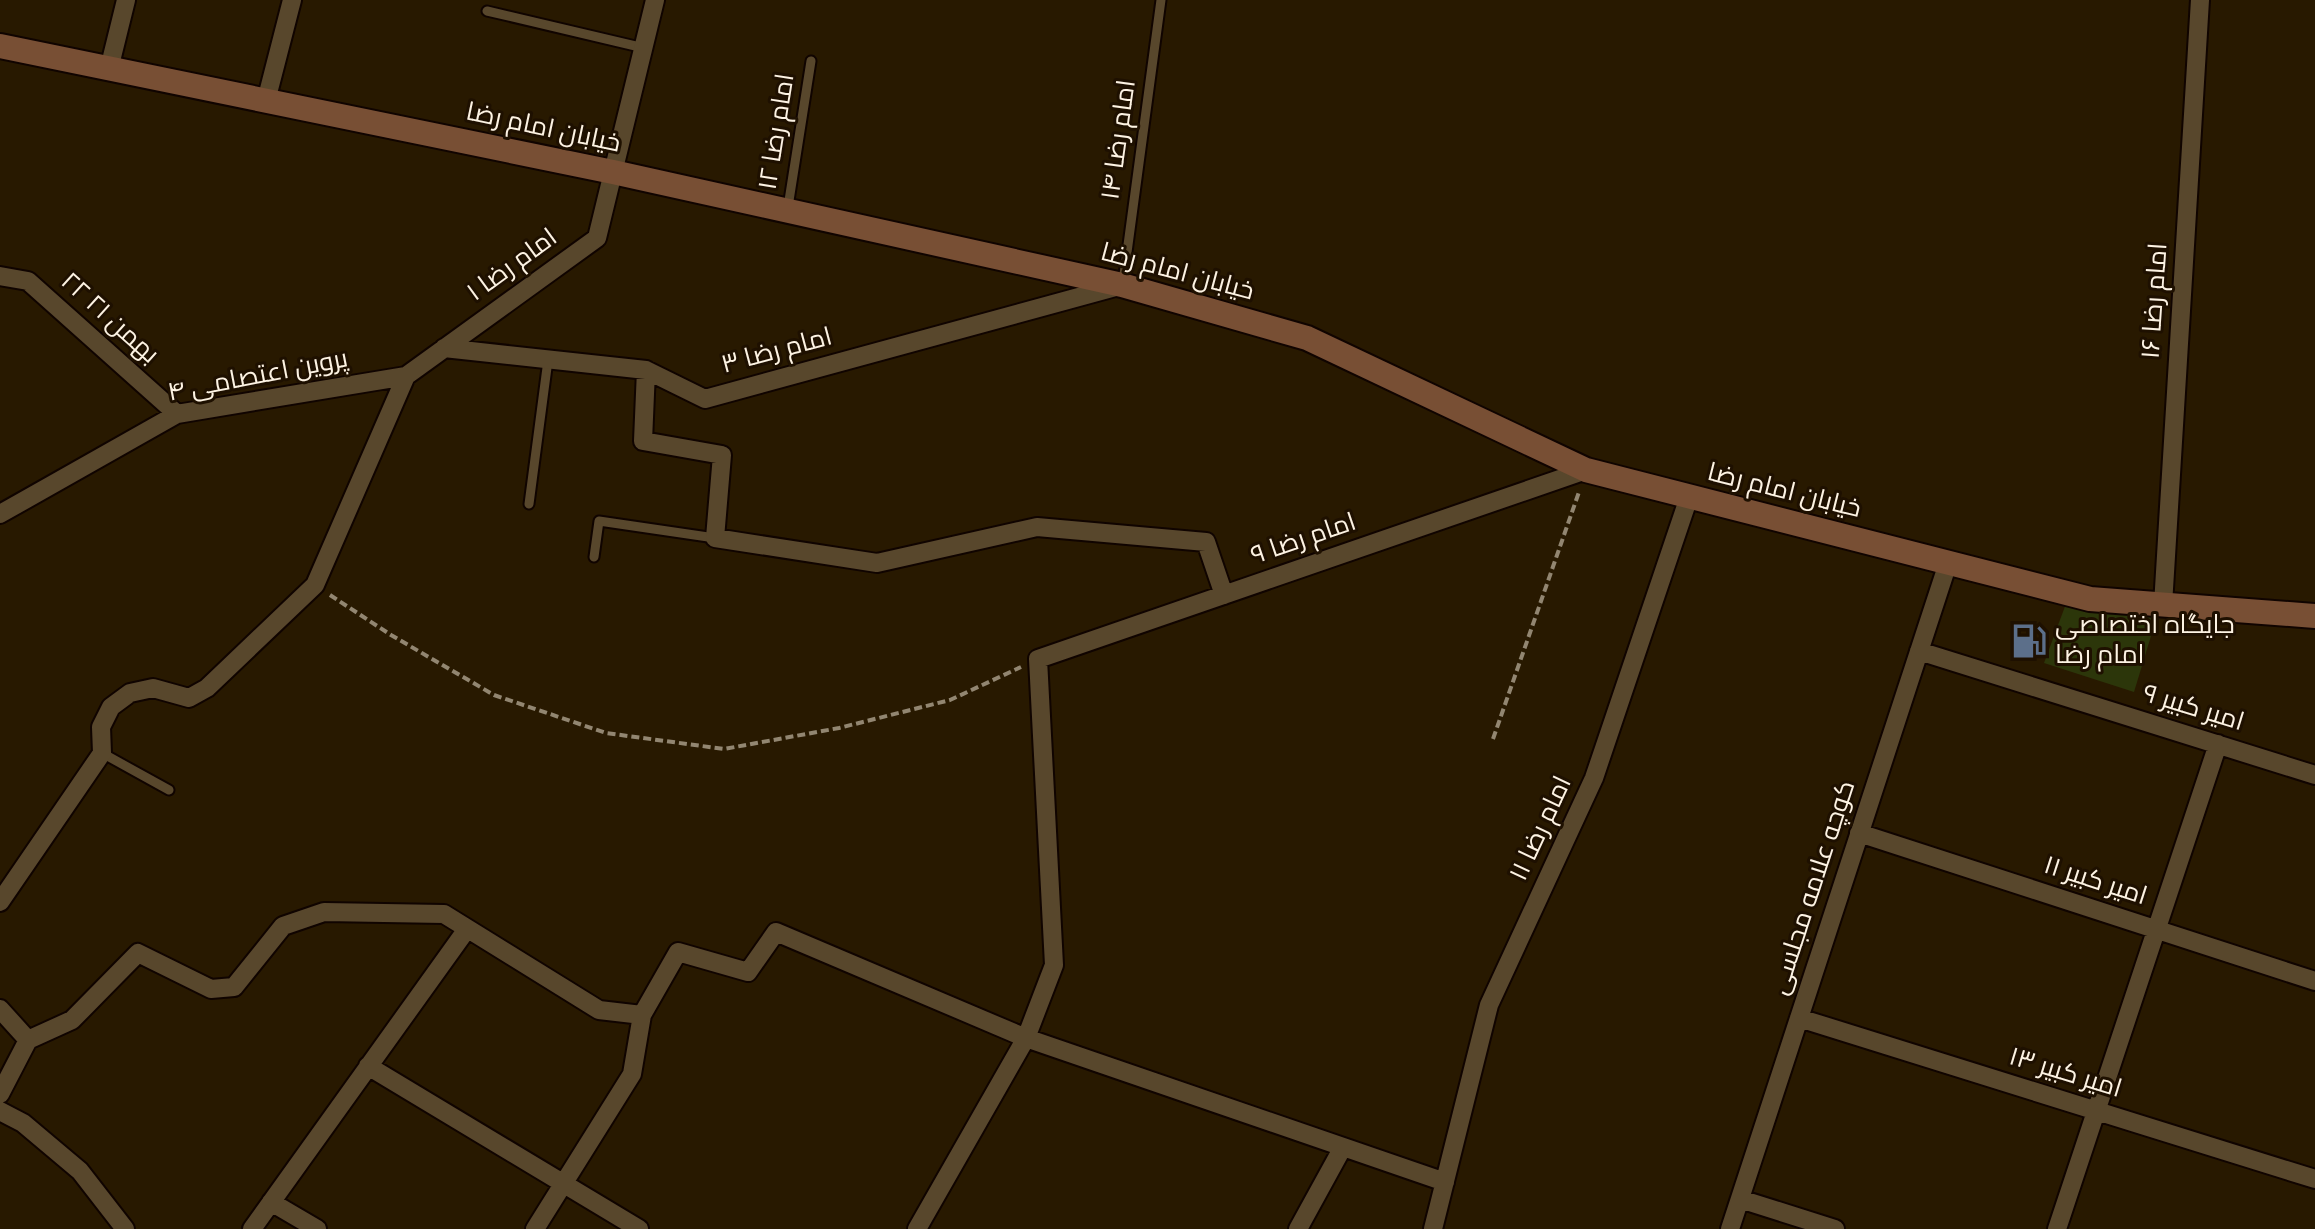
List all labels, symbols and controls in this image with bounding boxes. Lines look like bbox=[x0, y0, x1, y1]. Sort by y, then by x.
street label: امام رضا ۱۲ bbox=[753, 71, 803, 193]
street label: امام رضا ۱۴ bbox=[1095, 78, 1145, 202]
street label: خیابان امام رضا bbox=[463, 97, 623, 161]
street label: امام رضا ۱ bbox=[461, 222, 565, 310]
street label: خیابان امام رضا bbox=[1097, 237, 1257, 309]
street label: امام رضا ۱۶ bbox=[2135, 242, 2177, 360]
street label: ۲۲ بهمن ۲۱ bbox=[53, 266, 165, 372]
street label: امام رضا ۳ bbox=[718, 321, 836, 383]
street label: پروین اعتصامی ۴ bbox=[165, 343, 351, 411]
street label: خیابان امام رضا bbox=[1704, 457, 1864, 527]
street label: امام رضا ۹ bbox=[1247, 507, 1361, 573]
place label: جایگاه اختصاصی امام رضا bbox=[2055, 610, 2235, 673]
fuel station icon: جایگاه اختصاصی امام رضا bbox=[2010, 622, 2048, 660]
street label: امیر کبیر ۹ bbox=[2138, 678, 2248, 740]
street label: امام رضا ۱۱ bbox=[1503, 771, 1581, 887]
street label: کوچه علامه مجلسی bbox=[1764, 777, 1864, 999]
street label: امیر کبیر ۱۱ bbox=[2039, 850, 2151, 914]
street label: امیر کبیر ۱۳ bbox=[2005, 1041, 2125, 1107]

